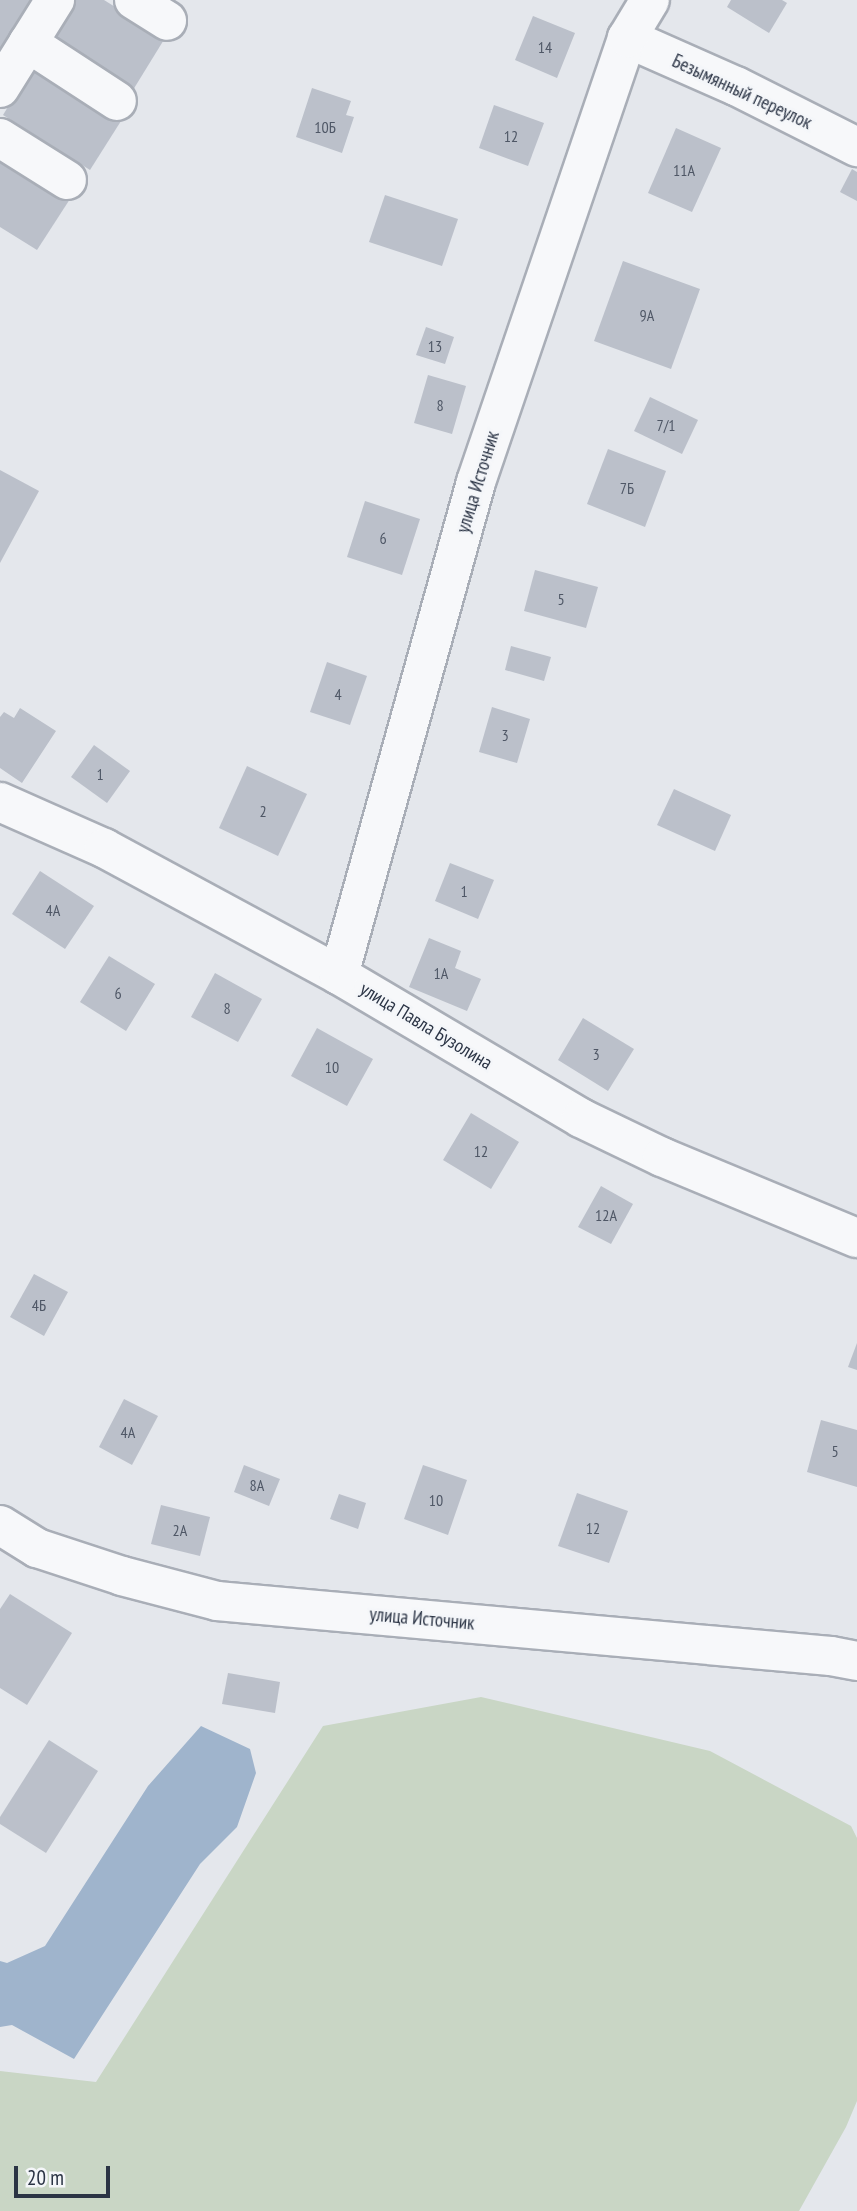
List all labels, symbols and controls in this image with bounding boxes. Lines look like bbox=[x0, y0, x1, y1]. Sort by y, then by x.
house number: 14 bbox=[538, 37, 552, 57]
street label: Безымянный переулок bbox=[668, 50, 816, 134]
house number: 10Б bbox=[314, 117, 336, 137]
house number: 12 bbox=[504, 126, 518, 146]
house number: 11А bbox=[673, 160, 695, 180]
house number: 9А bbox=[640, 305, 654, 325]
house number: 13 bbox=[428, 336, 442, 356]
house number: 8 bbox=[436, 395, 444, 415]
house number: 7/1 bbox=[656, 415, 676, 435]
street label: улица Источник bbox=[452, 428, 504, 536]
house number: 7Б bbox=[620, 478, 634, 498]
house number: 6 bbox=[379, 528, 387, 548]
house number: 5 bbox=[557, 589, 565, 609]
house number: 4 bbox=[334, 684, 342, 704]
house number: 3 bbox=[501, 725, 509, 745]
house number: 1 bbox=[96, 764, 104, 784]
house number: 2 bbox=[259, 801, 267, 821]
house number: 1 bbox=[460, 881, 468, 901]
house number: 4А bbox=[46, 900, 60, 920]
house number: 1А bbox=[434, 963, 448, 983]
street label: улица Павла Бузолина bbox=[356, 978, 496, 1074]
house number: 6 bbox=[114, 983, 122, 1003]
house number: 8 bbox=[223, 998, 231, 1018]
house number: 3 bbox=[592, 1044, 600, 1064]
house number: 10 bbox=[325, 1057, 339, 1077]
house number: 12 bbox=[474, 1141, 488, 1161]
house number: 12А bbox=[595, 1205, 617, 1225]
house number: 4Б bbox=[32, 1295, 46, 1315]
house number: 4А bbox=[121, 1422, 135, 1442]
house number: 5 bbox=[831, 1441, 839, 1461]
house number: 8А bbox=[250, 1475, 264, 1495]
house number: 10 bbox=[429, 1490, 443, 1510]
house number: 12 bbox=[586, 1518, 600, 1538]
house number: 2А bbox=[173, 1520, 187, 1540]
street label: улица Источник bbox=[368, 1603, 476, 1635]
scale bar bbox=[18, 2152, 114, 2196]
text: 20 m bbox=[27, 2164, 64, 2191]

